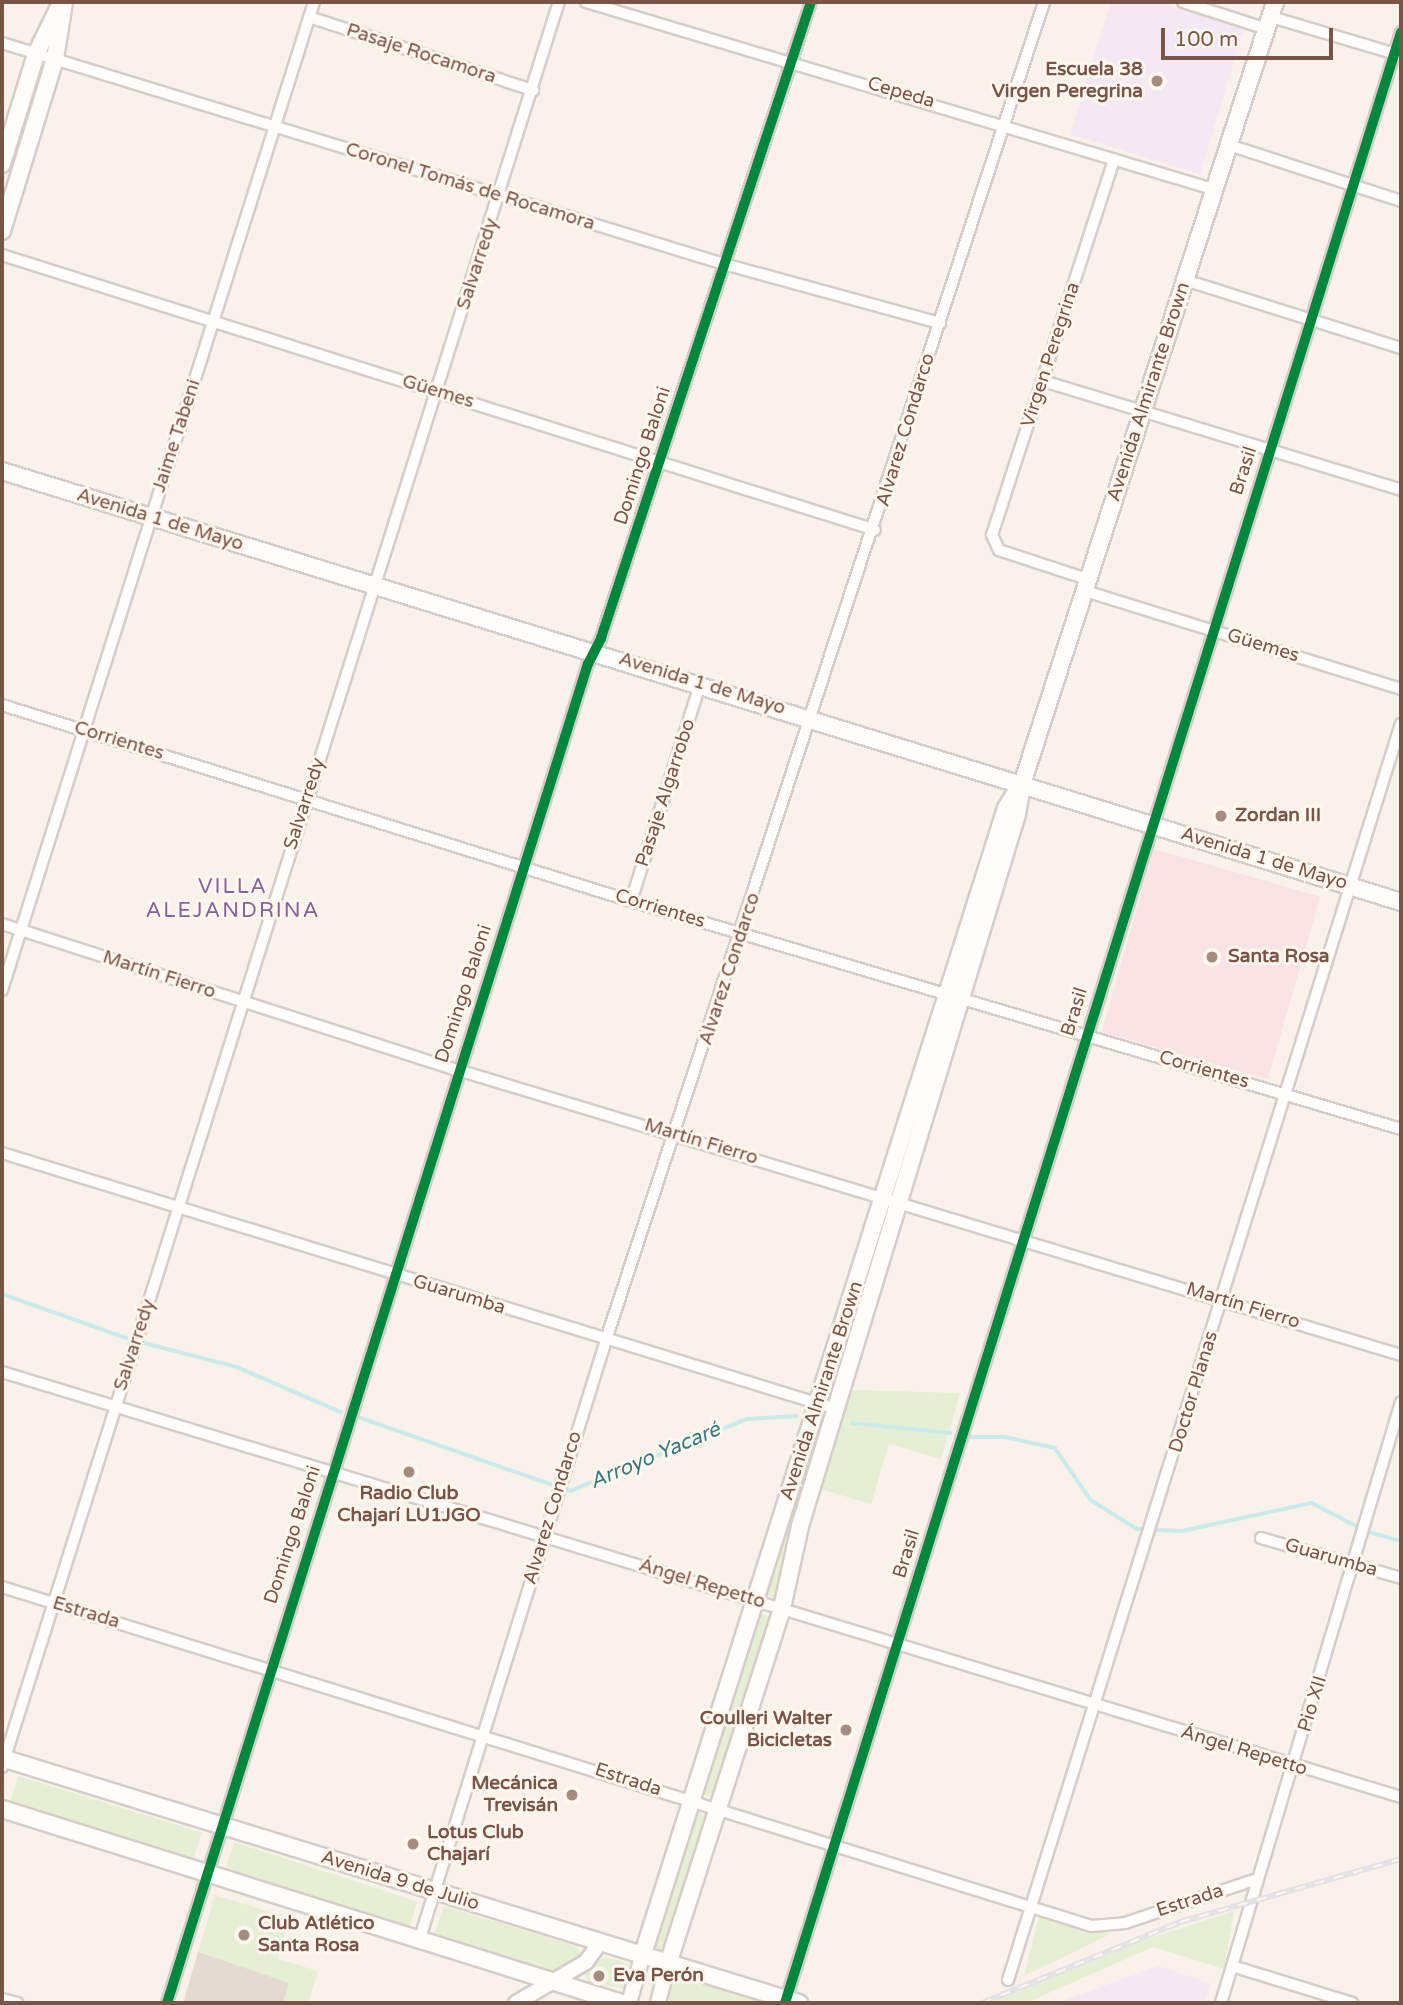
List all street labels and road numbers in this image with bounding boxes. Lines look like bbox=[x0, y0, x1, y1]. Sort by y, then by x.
street label: Pasaje Rocamora bbox=[343, 19, 499, 89]
street label: Cepeda bbox=[865, 73, 937, 113]
street label: Coronel Tomás de Rocamora bbox=[343, 138, 597, 236]
street label: Salvarredy bbox=[452, 215, 504, 313]
street label: Avenida Almirante Brown bbox=[1103, 279, 1195, 505]
street label: Virgen Peregrina bbox=[1017, 280, 1085, 430]
street label: Alvarez Condarco bbox=[872, 351, 940, 509]
street label: Güemes bbox=[399, 370, 477, 414]
street label: Jaime Tabeni bbox=[148, 377, 206, 495]
street label: Domingo Baloni bbox=[610, 384, 676, 528]
street label: Brasil bbox=[1225, 444, 1263, 498]
street label: Avenida 1 de Mayo bbox=[74, 484, 246, 556]
street label: Güemes bbox=[1224, 624, 1302, 668]
street label: Avenida 1 de Mayo bbox=[616, 648, 788, 720]
street label: Pasaje Algarrobo bbox=[631, 716, 701, 870]
street label: Corrientes bbox=[71, 717, 167, 765]
street label: Salvarredy bbox=[279, 755, 331, 853]
street label: Avenida 1 de Mayo bbox=[1178, 823, 1350, 895]
street label: Corrientes bbox=[612, 885, 708, 933]
street label: Alvarez Condarco bbox=[695, 890, 765, 1048]
street label: Domingo Baloni bbox=[431, 922, 497, 1066]
street label: Martín Fierro bbox=[100, 946, 218, 1004]
street label: Brasil bbox=[1057, 985, 1093, 1039]
street label: Corrientes bbox=[1156, 1046, 1252, 1094]
street label: Martín Fierro bbox=[642, 1114, 760, 1170]
street label: Guarumba bbox=[410, 1270, 508, 1320]
street label: Avenida Almirante Brown bbox=[776, 1278, 868, 1504]
street label: Martín Fierro bbox=[1184, 1278, 1302, 1334]
street label: Salvarredy bbox=[109, 1296, 161, 1394]
street label: Doctor Planas bbox=[1165, 1328, 1223, 1456]
street label: Alvarez Condarco bbox=[519, 1429, 587, 1587]
street label: Domingo Baloni bbox=[260, 1463, 326, 1607]
street label: Brasil bbox=[889, 1527, 925, 1581]
street label: Guarumba bbox=[1282, 1534, 1380, 1582]
street label: Ángel Repetto bbox=[636, 1554, 768, 1614]
street label: Estrada bbox=[50, 1592, 122, 1634]
street label: Pio XII bbox=[1294, 1673, 1332, 1735]
street label: Ángel Repetto bbox=[1178, 1721, 1310, 1781]
street label: Estrada bbox=[592, 1759, 664, 1801]
street label: Avenida 9 de Julio bbox=[318, 1846, 482, 1916]
street label: Estrada bbox=[1154, 1880, 1226, 1922]

